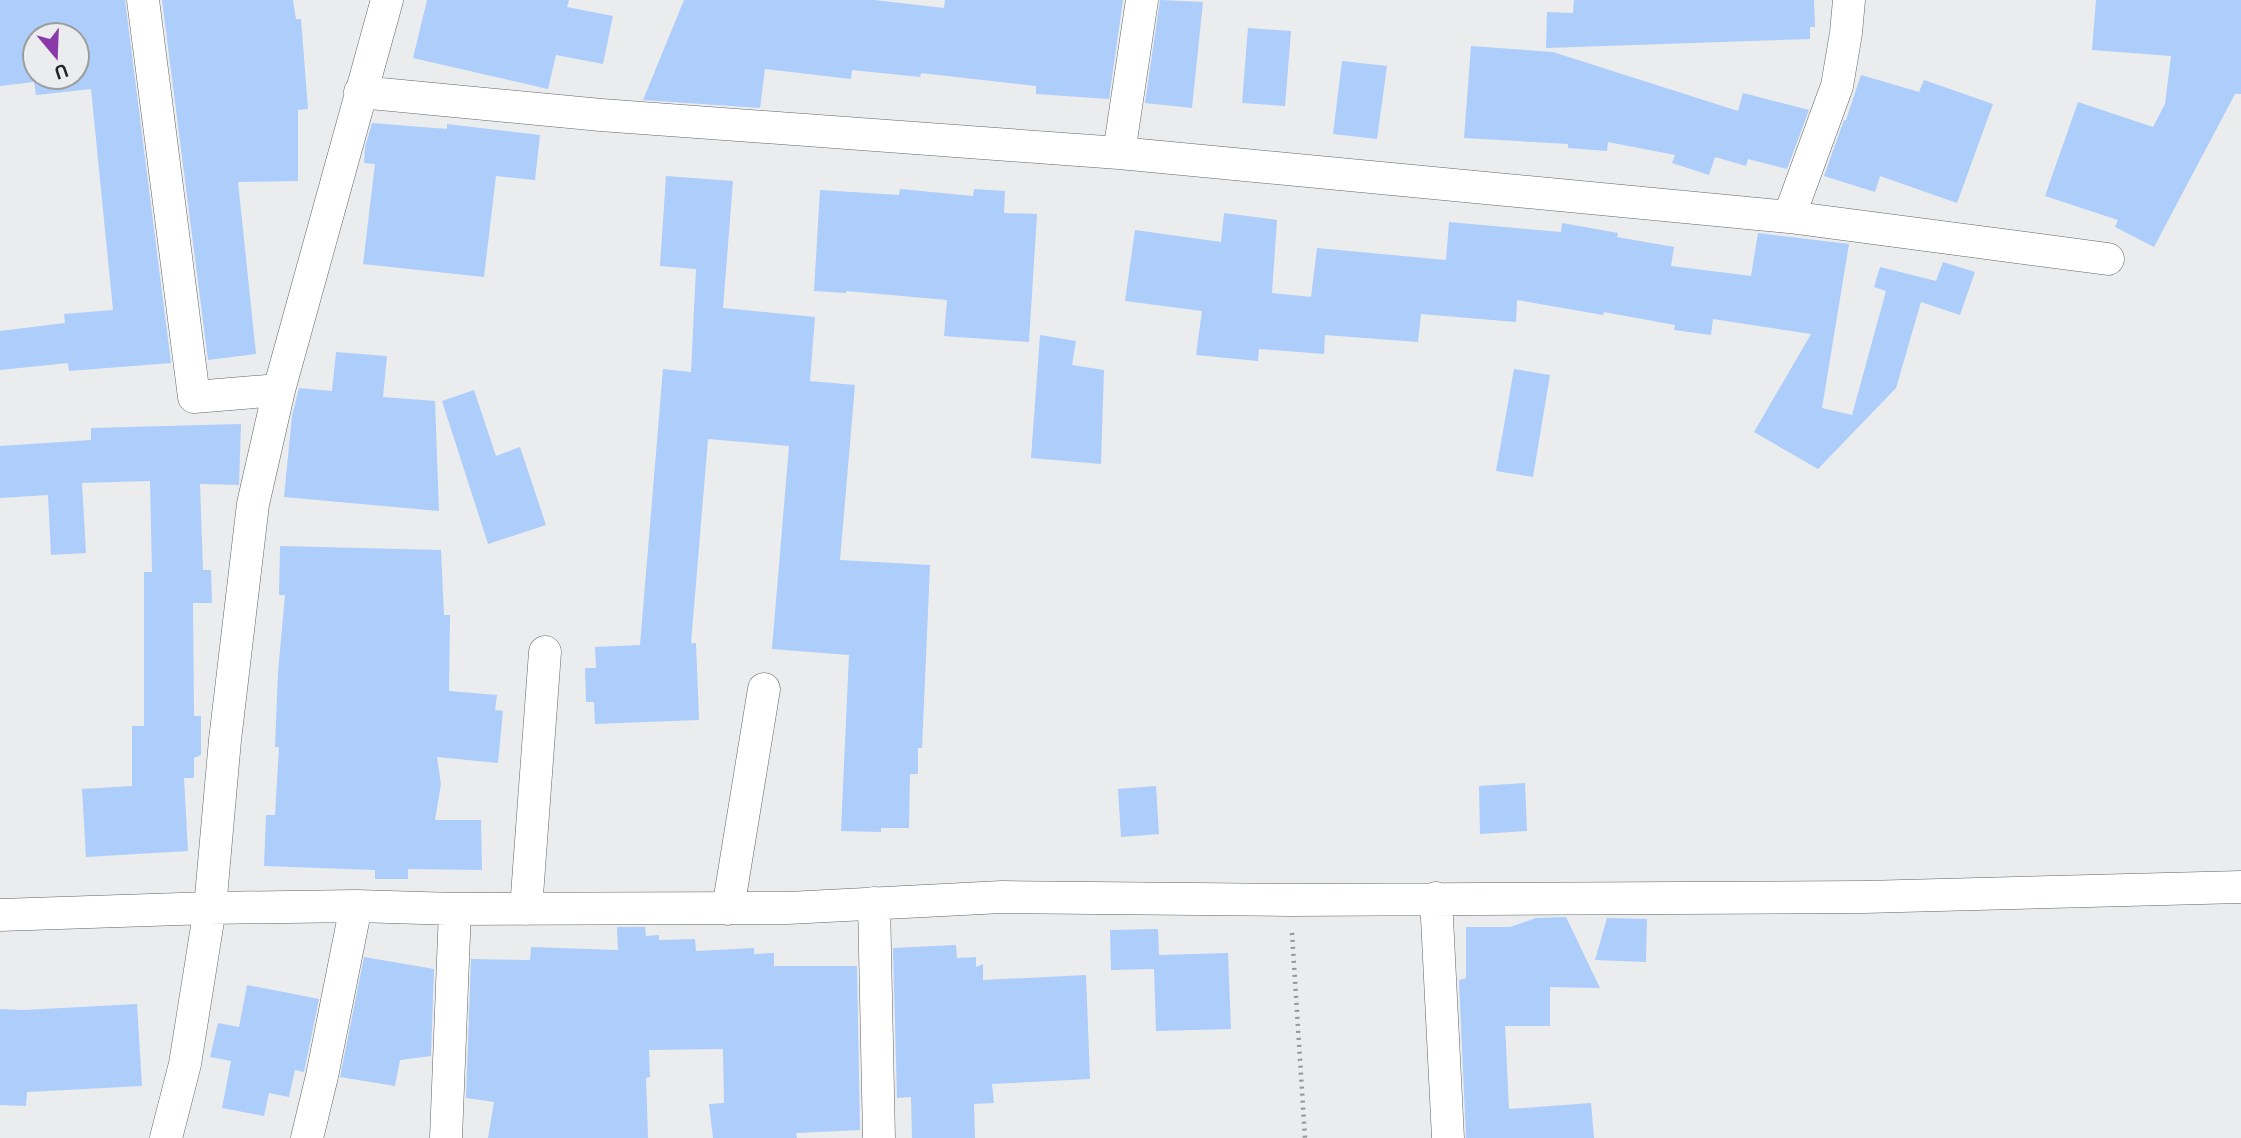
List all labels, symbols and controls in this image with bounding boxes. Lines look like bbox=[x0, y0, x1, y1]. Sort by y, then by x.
north arrow bbox=[21, 21, 91, 91]
text: U bbox=[52, 60, 71, 85]

